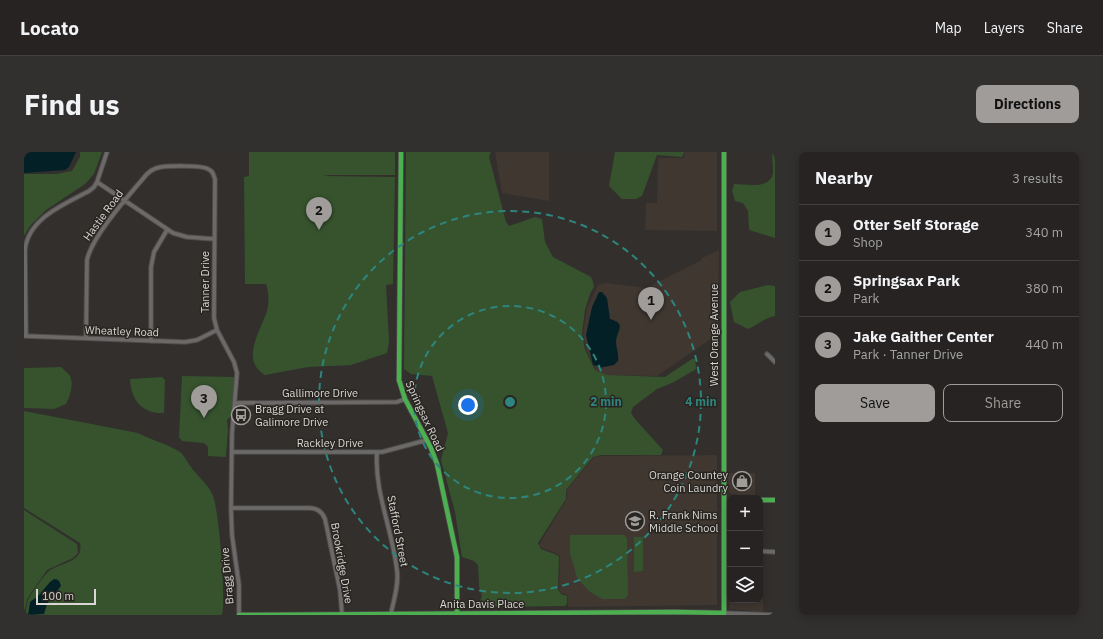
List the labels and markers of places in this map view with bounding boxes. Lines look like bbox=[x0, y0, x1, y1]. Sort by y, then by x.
pin: 2 bbox=[306, 197, 332, 230]
pin: 1 bbox=[638, 287, 664, 320]
pin: 3 bbox=[191, 385, 217, 418]
centre of rings bbox=[503, 395, 517, 409]
place label: Bragg Drive at Galimore Drive bbox=[255, 402, 328, 429]
bus stop icon: Bragg Drive at Galimore Drive bbox=[230, 404, 252, 426]
place label: Orange Countey Coin Laundry bbox=[649, 468, 729, 495]
shop icon: Orange Countey Coin Laundry bbox=[731, 470, 753, 492]
place label: R. Frank Nims Middle School bbox=[649, 508, 719, 535]
school or university icon: R. Frank Nims Middle School bbox=[624, 510, 646, 532]

